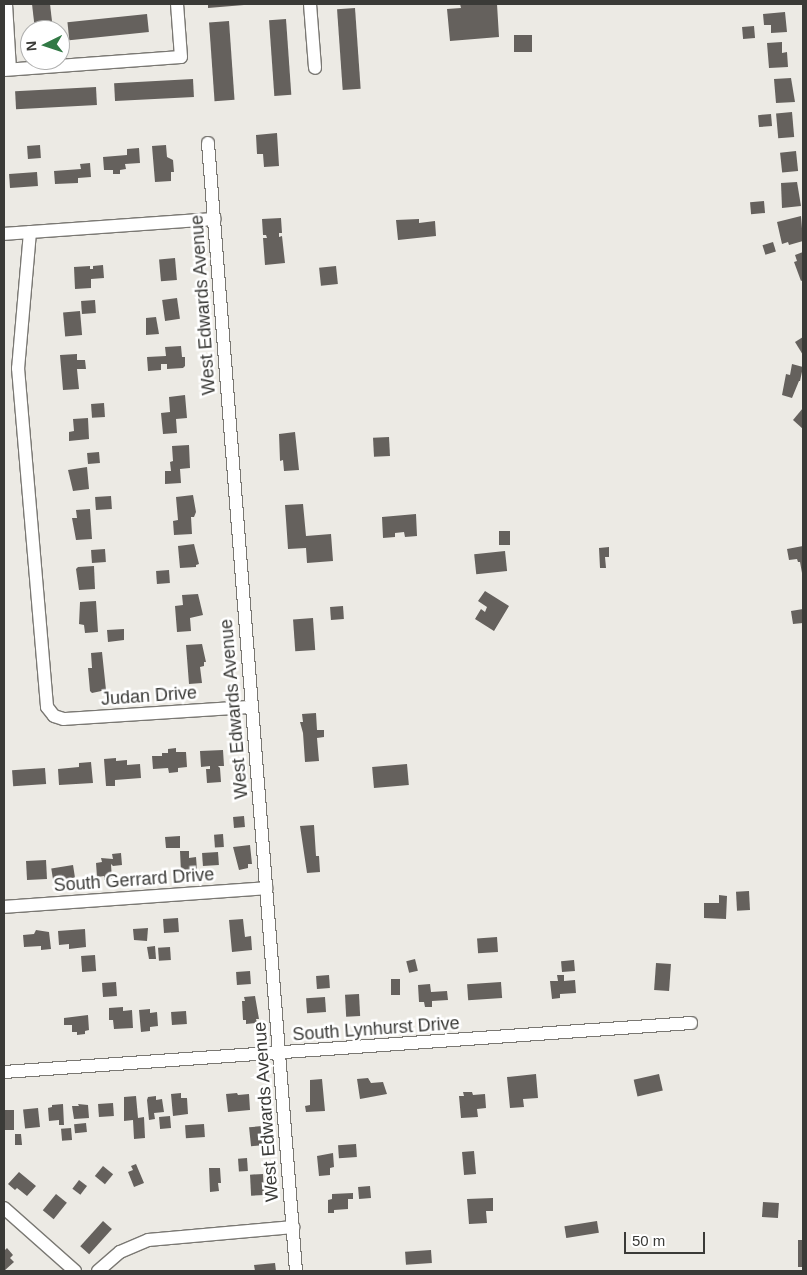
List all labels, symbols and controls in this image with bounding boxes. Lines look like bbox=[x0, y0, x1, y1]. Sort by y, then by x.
north arrow bbox=[20, 20, 70, 70]
text: N bbox=[23, 40, 39, 52]
street label: West Edwards Avenue bbox=[186, 214, 220, 396]
street label: West Edwards Avenue bbox=[215, 618, 253, 800]
street label: Judan Drive bbox=[100, 682, 198, 710]
street label: South Gerrard Drive bbox=[53, 864, 215, 896]
street label: South Lynhurst Drive bbox=[292, 1012, 460, 1046]
street label: West Edwards Avenue bbox=[249, 1021, 283, 1203]
scale bar bbox=[627, 1222, 708, 1254]
text: 50 m bbox=[632, 1232, 665, 1249]

